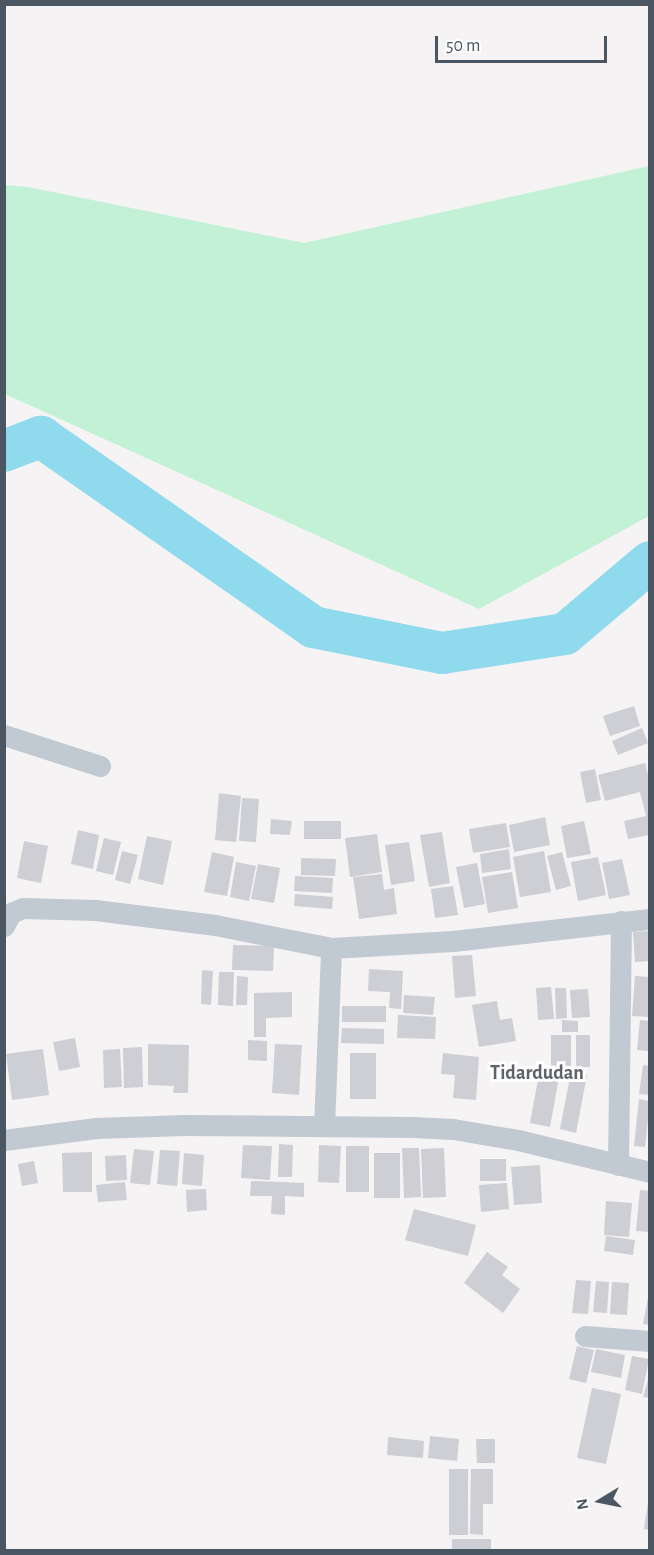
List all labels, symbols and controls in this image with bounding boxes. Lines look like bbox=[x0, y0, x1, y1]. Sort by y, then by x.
scale bar bbox=[438, 24, 610, 62]
text: 50 m bbox=[446, 37, 480, 55]
district label: Tidardudan bbox=[490, 1061, 584, 1085]
north arrow bbox=[570, 1471, 630, 1531]
text: N bbox=[573, 1497, 591, 1511]

